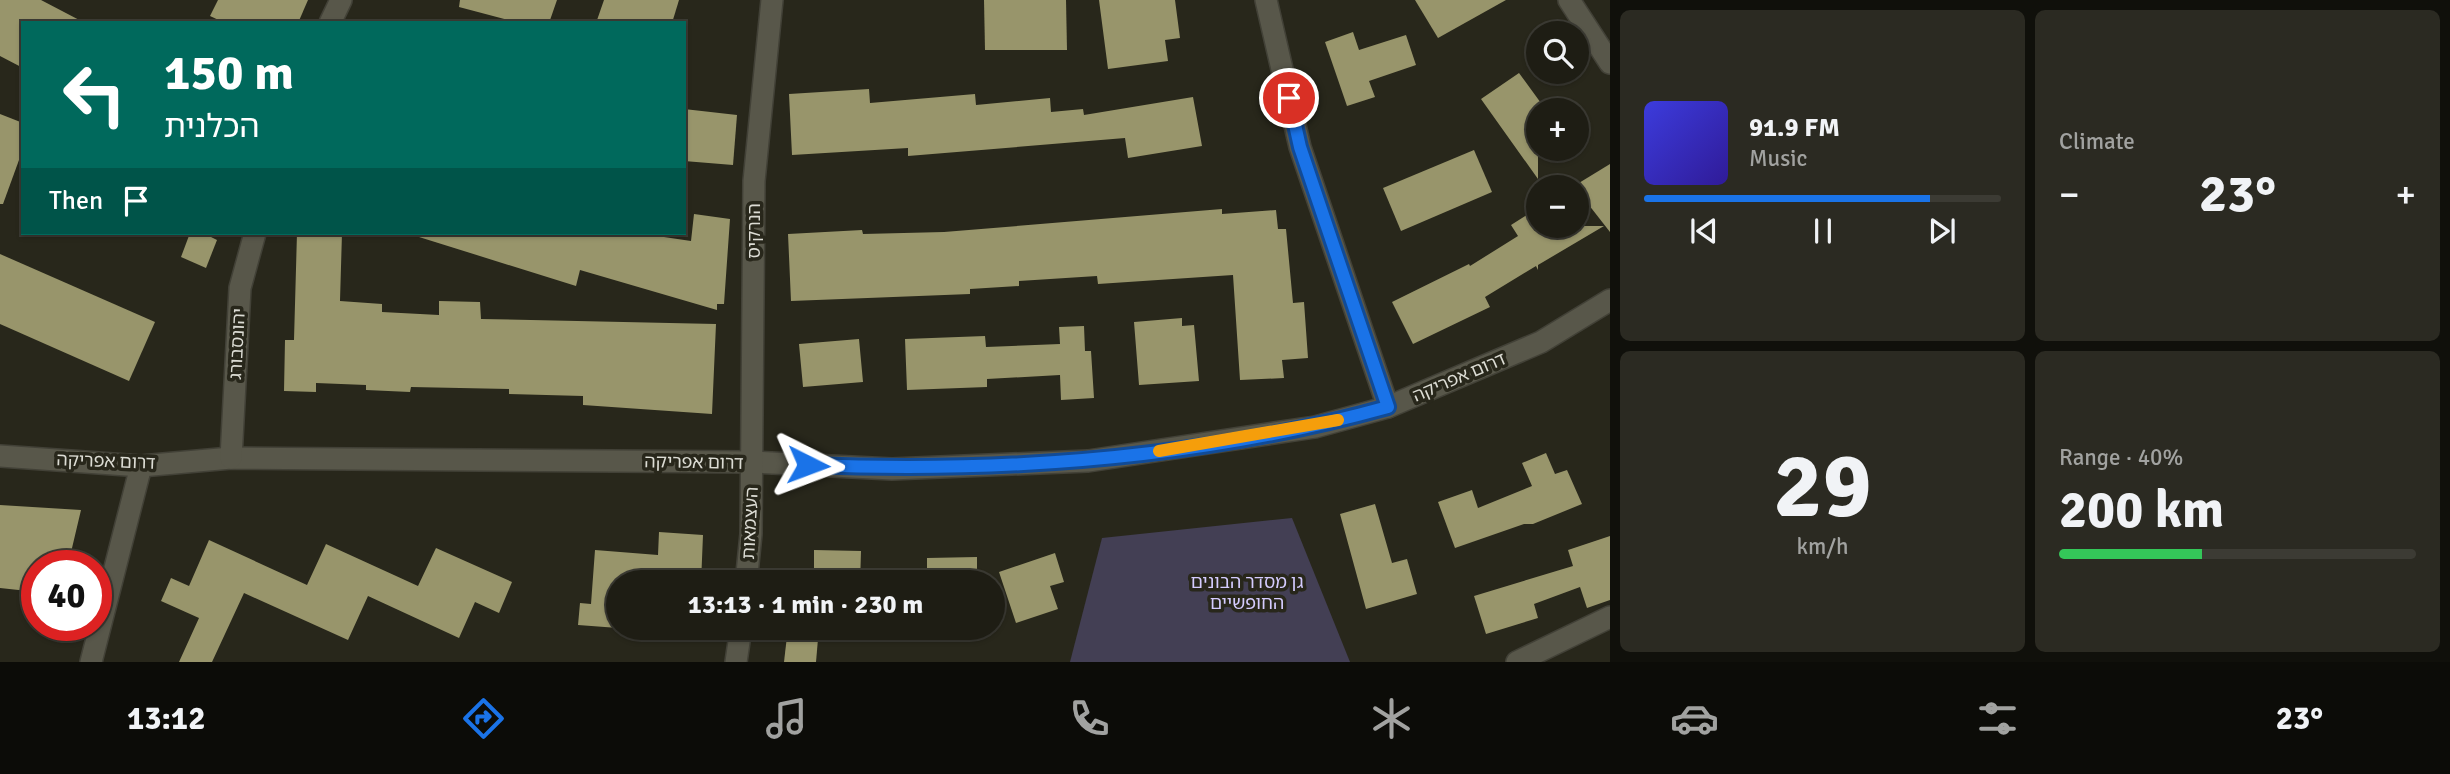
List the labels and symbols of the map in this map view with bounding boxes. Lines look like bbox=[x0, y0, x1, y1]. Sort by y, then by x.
pin bbox=[1259, 68, 1319, 128]
street label: הנרקיס bbox=[743, 203, 765, 259]
street label: יהונסבורג bbox=[224, 308, 250, 380]
street label: דרום אפריקה bbox=[1409, 347, 1509, 407]
position arrow bbox=[771, 428, 845, 502]
street label: דרום אפריקה bbox=[56, 448, 156, 474]
street label: דרום אפריקה bbox=[644, 450, 744, 474]
street label: העצמאות bbox=[737, 486, 763, 560]
speed limit sign: 40 bbox=[21, 550, 112, 641]
park label: גן מסדר הבונים החופשיים bbox=[1191, 571, 1304, 614]

